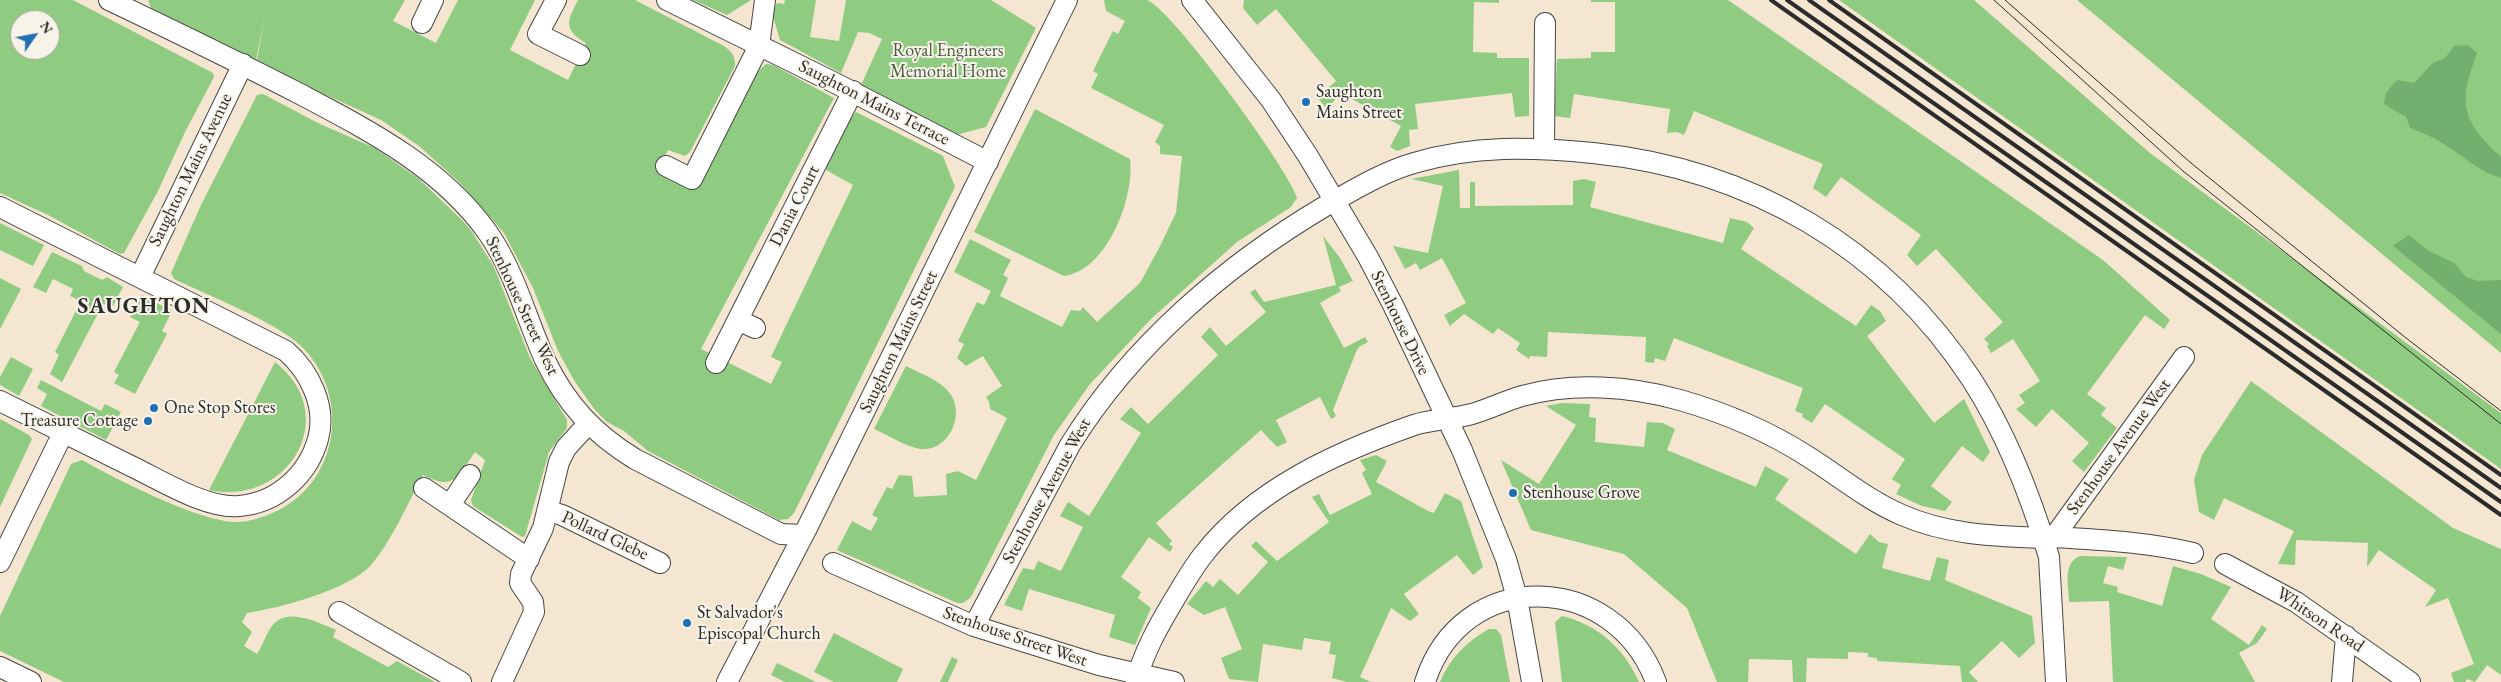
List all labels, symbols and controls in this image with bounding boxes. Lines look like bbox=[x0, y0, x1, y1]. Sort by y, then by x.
north arrow bbox=[10, 10, 60, 60]
text: N bbox=[36, 18, 57, 37]
park label: Royal Engineers Memorial Home bbox=[890, 40, 1006, 82]
street label: Saughton Mains Terrace bbox=[795, 56, 953, 150]
place label: Saughton Mains Street bbox=[1316, 81, 1402, 124]
street label: Saughton Mains Avenue bbox=[145, 90, 237, 250]
marker: Saughton Mains Street bbox=[1300, 96, 1312, 108]
street label: Dania Court bbox=[765, 162, 825, 250]
street label: Stenhouse Street West bbox=[480, 233, 564, 379]
street label: Saughton Mains Street bbox=[855, 267, 943, 417]
street label: Stenhouse Drive bbox=[1366, 267, 1434, 379]
district label: SAUGHTON bbox=[76, 294, 212, 320]
street label: Stenhouse Avenue West bbox=[2062, 375, 2176, 519]
place label: One Stop Stores bbox=[164, 397, 276, 419]
marker: One Stop Stores bbox=[148, 402, 160, 414]
place label: Treasure Cottage bbox=[21, 410, 138, 432]
street label: Stenhouse Avenue West bbox=[998, 414, 1096, 568]
marker: Treasure Cottage bbox=[142, 415, 154, 427]
place label: Stenhouse Grove bbox=[1523, 482, 1640, 504]
marker: Stenhouse Grove bbox=[1507, 487, 1519, 499]
street label: Pollard Glebe bbox=[558, 507, 652, 565]
street label: Whitson Road bbox=[2272, 583, 2368, 657]
place label: St Salvador's Episcopal Church bbox=[697, 602, 821, 644]
street label: Stenhouse Street West bbox=[940, 602, 1090, 672]
marker: St Salvador's Episcopal Church bbox=[681, 617, 693, 629]

